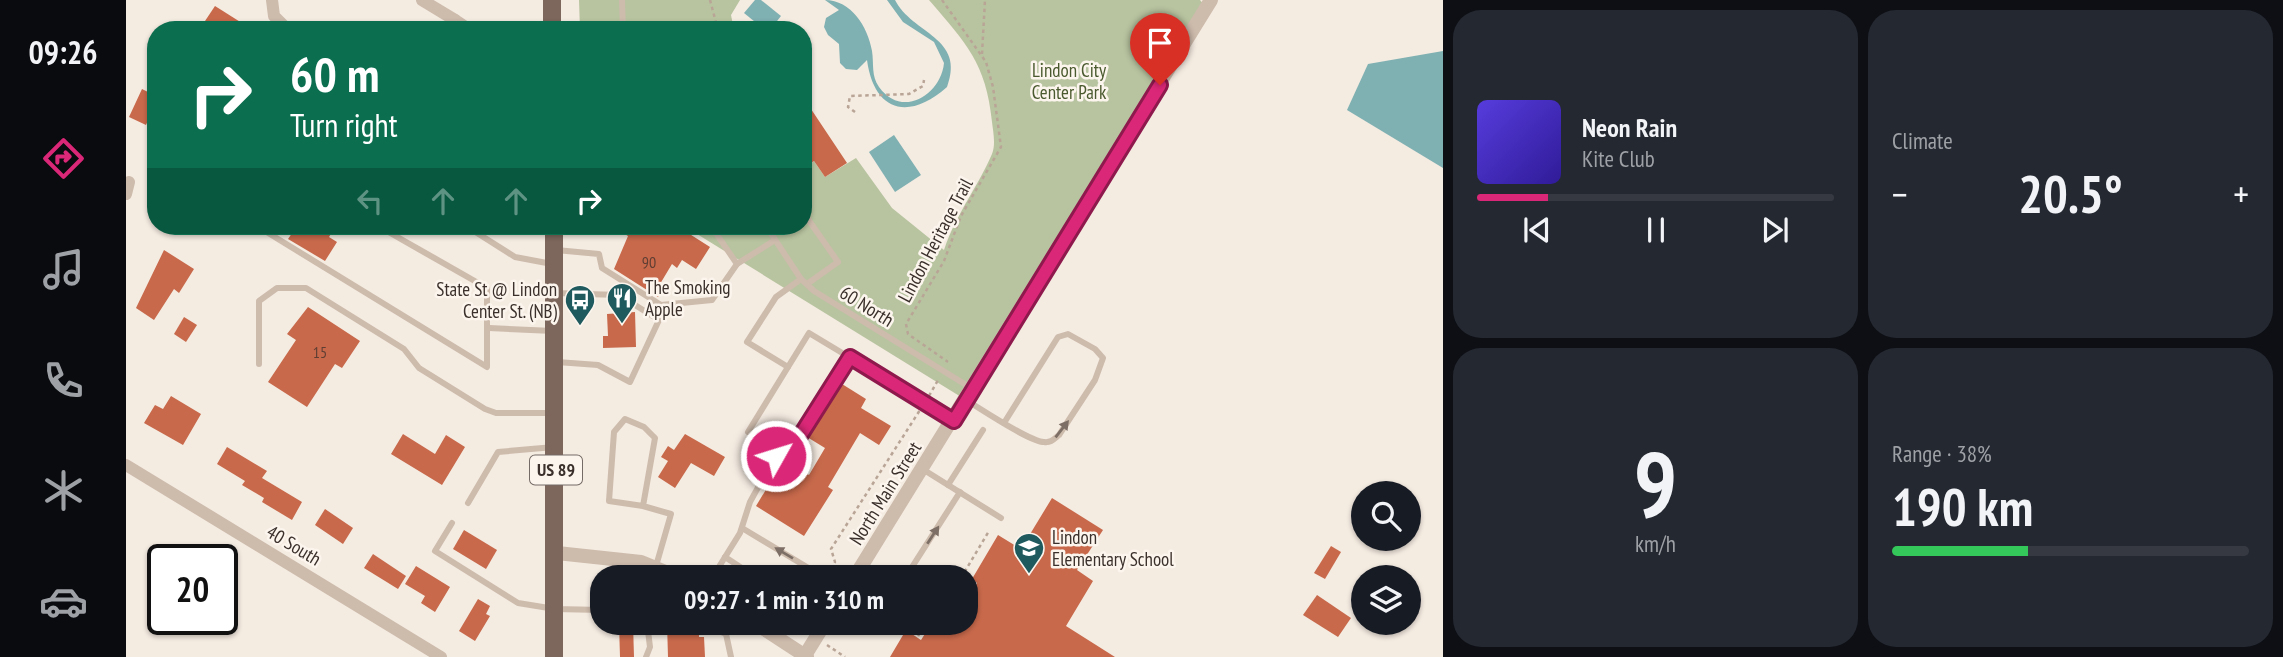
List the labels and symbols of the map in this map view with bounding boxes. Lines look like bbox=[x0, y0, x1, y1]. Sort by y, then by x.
pin bbox=[1130, 13, 1190, 85]
park label: Lindon City Center Park bbox=[1032, 58, 1107, 104]
street label: Lindon Heritage Trail bbox=[892, 173, 978, 306]
house number: 90 bbox=[642, 252, 656, 272]
place label: The Smoking Apple bbox=[645, 275, 730, 321]
place label: State St @ Lindon Center St. (NB) bbox=[436, 277, 558, 323]
street label: 60 North bbox=[836, 280, 898, 332]
restaurant icon: The Smoking Apple bbox=[605, 281, 639, 325]
bus stop icon: State St @ Lindon Center St. (NB) bbox=[563, 283, 597, 327]
house number: 15 bbox=[313, 342, 327, 362]
position arrow bbox=[739, 419, 813, 493]
one-way arrow bbox=[1054, 421, 1069, 439]
street label: North Main Street bbox=[844, 436, 927, 549]
road number: US 89 bbox=[530, 456, 582, 484]
street label: 40 South bbox=[262, 519, 326, 571]
one-way arrow bbox=[926, 525, 939, 545]
place label: Lindon Elementary School bbox=[1052, 525, 1174, 571]
school or university icon: Lindon Elementary School bbox=[1012, 531, 1046, 575]
speed limit sign: 20 bbox=[147, 544, 238, 635]
one-way arrow bbox=[774, 546, 793, 559]

